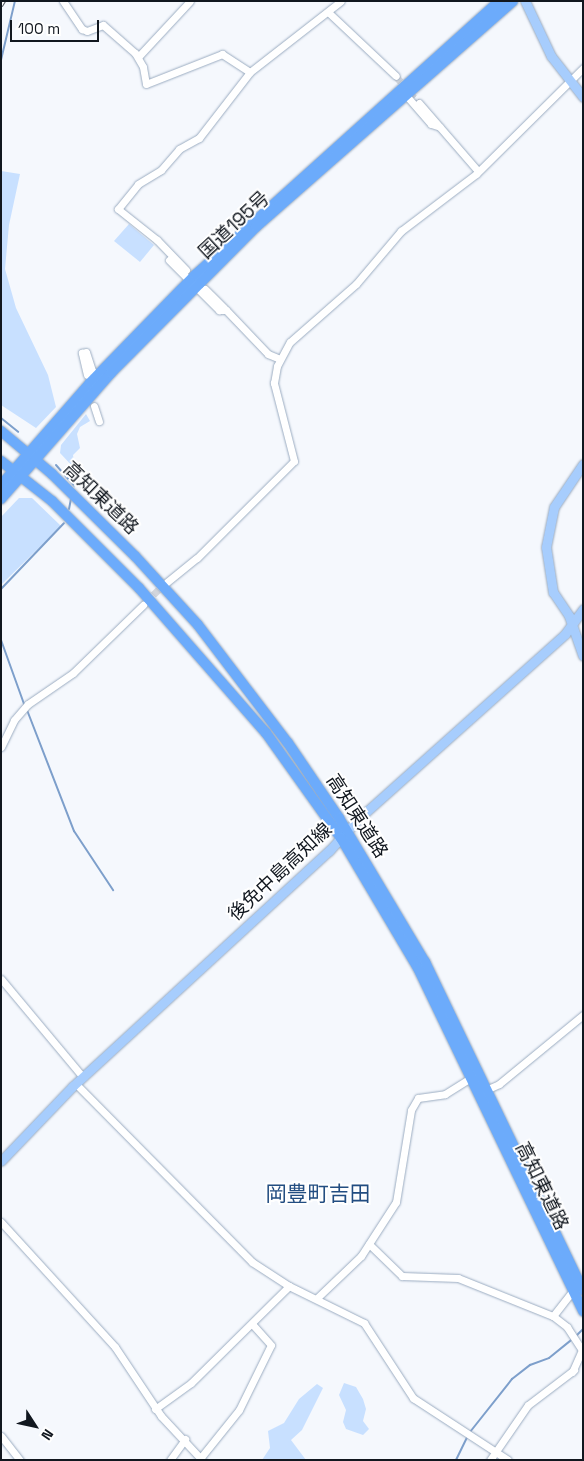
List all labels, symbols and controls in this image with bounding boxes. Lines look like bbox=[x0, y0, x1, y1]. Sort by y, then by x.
scale bar bbox=[12, 10, 101, 42]
text: 100 m bbox=[18, 19, 60, 38]
street label: 国道195号 bbox=[194, 187, 274, 263]
street label: 高知東道路 bbox=[59, 457, 143, 539]
street label: 高知東道路 bbox=[322, 770, 392, 862]
street label: 後免中島高知線 bbox=[224, 818, 336, 926]
street label: 高知東道路 bbox=[511, 1138, 573, 1234]
district label: 岡豊町吉田 bbox=[266, 1181, 370, 1207]
north arrow bbox=[10, 1401, 60, 1451]
text: N bbox=[37, 1426, 57, 1444]

